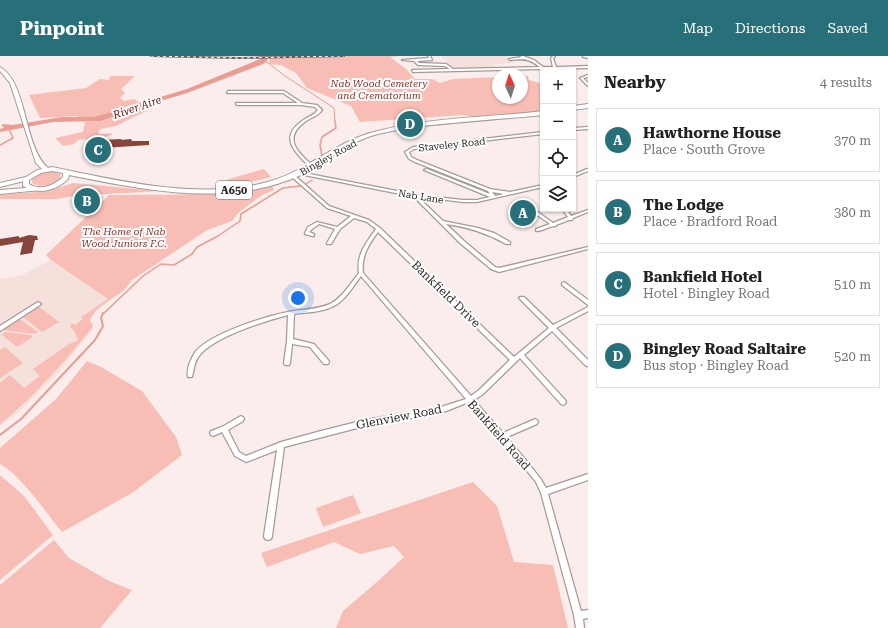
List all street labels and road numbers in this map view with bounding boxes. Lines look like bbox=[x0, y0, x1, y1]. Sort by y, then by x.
street label: Staveley Road bbox=[418, 135, 487, 153]
street label: Bingley Road bbox=[298, 137, 359, 178]
road number: A650 bbox=[216, 181, 252, 199]
street label: Nab Lane bbox=[397, 187, 445, 206]
street label: Bankfield Drive bbox=[409, 258, 483, 331]
street label: Bankfield Road bbox=[465, 397, 533, 473]
street label: Glenview Road bbox=[355, 402, 443, 432]

